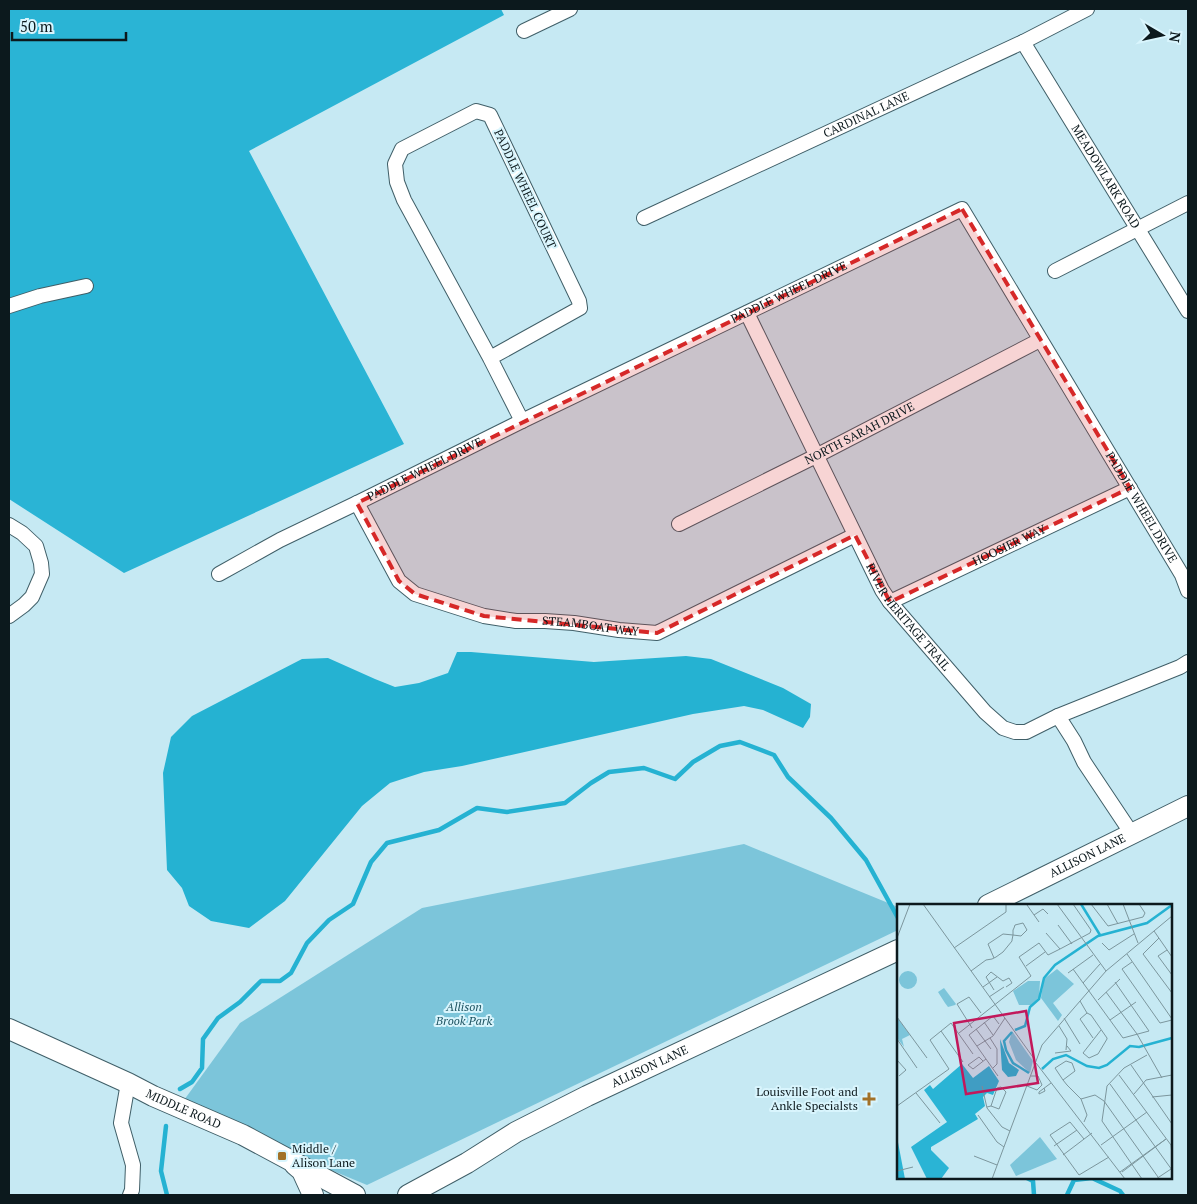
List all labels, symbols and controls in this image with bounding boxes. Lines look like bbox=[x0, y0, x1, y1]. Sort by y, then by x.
scale bar bbox=[12, 10, 126, 42]
north arrow bbox=[1137, 10, 1187, 60]
text: 50 m bbox=[20, 16, 53, 36]
text: N bbox=[1165, 30, 1186, 44]
street label: CARDINAL LANE bbox=[821, 88, 911, 141]
street label: MEADOWLARK ROAD bbox=[1068, 122, 1144, 231]
street label: PADDLE WHEEL COURT bbox=[491, 127, 560, 251]
street label: PADDLE WHEEL DRIVE bbox=[728, 258, 849, 326]
street label: NORTH SARAH DRIVE bbox=[802, 398, 917, 467]
street label: PADDLE WHEEL DRIVE bbox=[364, 434, 485, 504]
street label: PADDLE WHEEL DRIVE bbox=[1103, 449, 1181, 565]
street label: HOOSIER WAY bbox=[970, 521, 1048, 569]
street label: RIVER HERITAGE TRAIL bbox=[863, 560, 954, 674]
street label: STEAMBOAT WAY bbox=[542, 613, 640, 639]
street label: ALLISON LANE bbox=[1047, 830, 1128, 880]
inset map bbox=[897, 904, 1172, 1179]
park label: Allison Brook Park bbox=[435, 999, 492, 1028]
street label: ALLISON LANE bbox=[609, 1042, 690, 1091]
place label: Louisville Foot and Ankle Specialsts bbox=[756, 1084, 858, 1113]
street label: MIDDLE ROAD bbox=[144, 1086, 223, 1132]
marker: Louisville Foot and Ankle Specialsts bbox=[862, 1092, 876, 1106]
place label: Middle / Alison Lane bbox=[292, 1141, 355, 1170]
marker: Middle / Alison Lane bbox=[276, 1150, 288, 1162]

